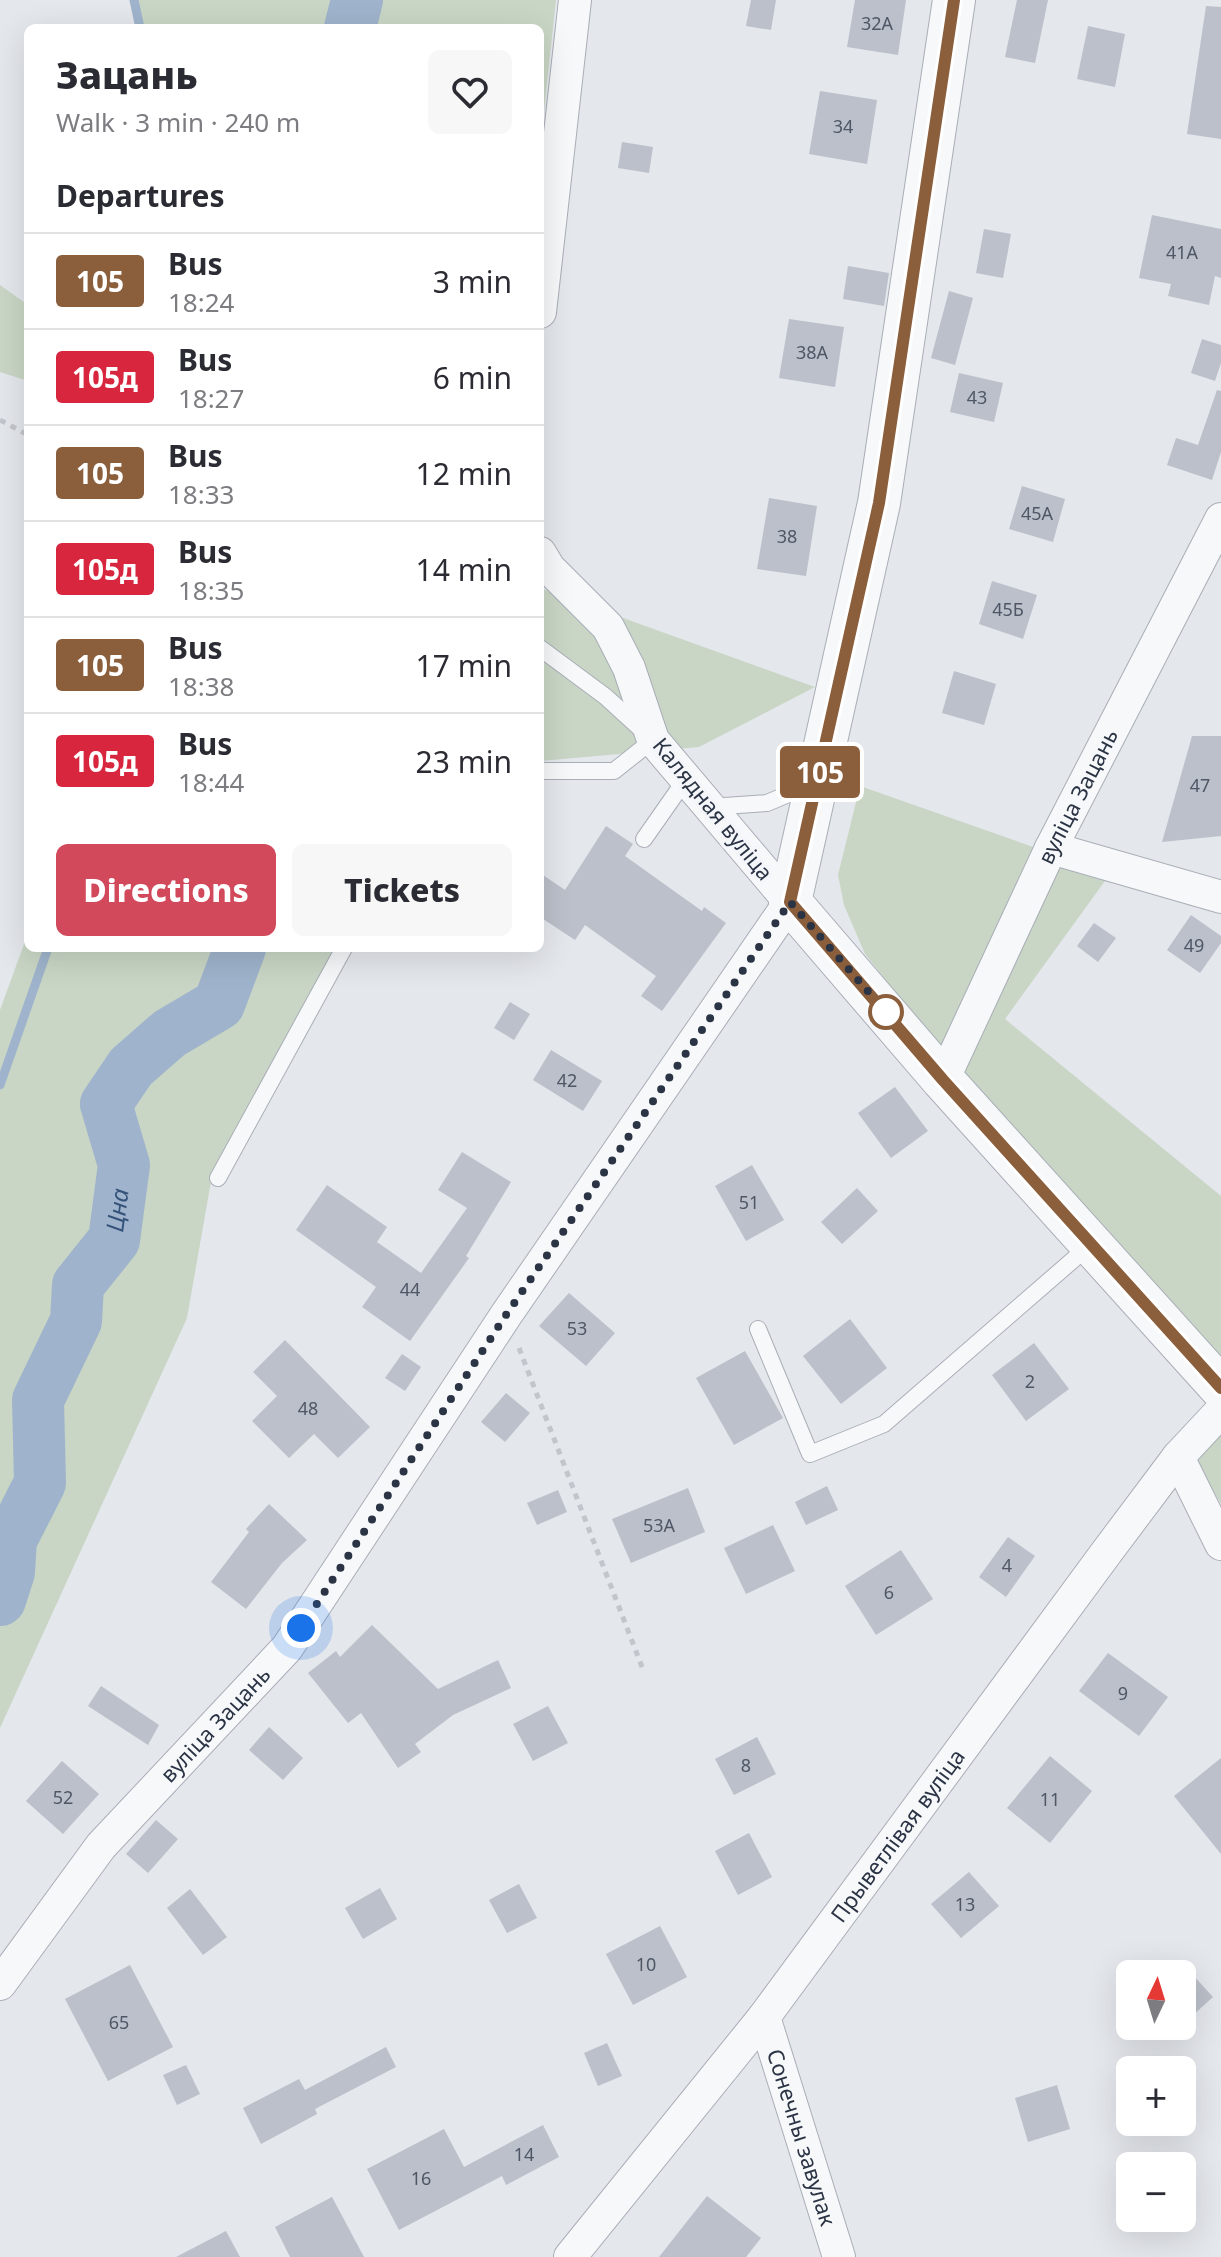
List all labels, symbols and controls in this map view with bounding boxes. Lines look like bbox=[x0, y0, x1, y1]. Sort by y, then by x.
house number: 32А bbox=[861, 11, 894, 35]
text: Зацань bbox=[56, 48, 198, 100]
button: heart bbox=[428, 50, 512, 134]
text: Walk · 3 min · 240 m bbox=[56, 104, 300, 140]
house number: 34 bbox=[833, 114, 853, 138]
text: Departures bbox=[56, 175, 225, 216]
house number: 41А bbox=[1166, 240, 1199, 264]
text: Bus bbox=[168, 243, 223, 284]
text: 3 min bbox=[433, 261, 512, 302]
text: 105 bbox=[76, 262, 124, 300]
text: 18:24 bbox=[168, 284, 234, 320]
text: Bus bbox=[178, 339, 232, 380]
house number: 38А bbox=[796, 340, 829, 364]
text: 6 min bbox=[433, 357, 512, 398]
text: 105д bbox=[72, 358, 138, 396]
text: 18:27 bbox=[178, 380, 244, 416]
house number: 43 bbox=[967, 385, 987, 409]
text: Bus bbox=[168, 435, 223, 476]
text: 12 min bbox=[416, 453, 512, 494]
text: 105 bbox=[76, 454, 124, 492]
text: 18:33 bbox=[168, 476, 234, 512]
house number: 45А bbox=[1021, 501, 1054, 525]
house number: 38 bbox=[777, 524, 797, 548]
text: Bus bbox=[178, 531, 232, 572]
text: 14 min bbox=[416, 549, 512, 590]
text: 105д bbox=[72, 550, 138, 588]
text: 18:35 bbox=[178, 572, 244, 608]
house number: 45Б bbox=[992, 597, 1024, 621]
text: Bus bbox=[168, 627, 223, 668]
text: 17 min bbox=[416, 645, 512, 686]
text: 105 bbox=[76, 646, 124, 684]
text: 18:38 bbox=[168, 668, 234, 704]
text: Bus bbox=[178, 723, 232, 764]
street label: вуліца Зацань bbox=[1030, 723, 1124, 869]
street label: Калядная вуліца bbox=[647, 731, 781, 886]
text: 23 min bbox=[416, 741, 512, 782]
text: 105д bbox=[72, 742, 138, 780]
line badge: 105 bbox=[774, 746, 866, 798]
text: 105 bbox=[796, 753, 844, 791]
text: 18:44 bbox=[178, 764, 244, 800]
house number: 47 bbox=[1190, 773, 1210, 797]
button: Directions bbox=[56, 844, 276, 936]
button: Tickets bbox=[292, 844, 512, 936]
house number: 49 bbox=[1184, 933, 1204, 957]
unlabelled marker bbox=[869, 995, 903, 1029]
house number: 42 bbox=[557, 1068, 577, 1092]
water label: Цна bbox=[97, 1186, 136, 1234]
house number: 51 bbox=[739, 1190, 759, 1214]
house number: 44 bbox=[400, 1277, 420, 1301]
house number: 53 bbox=[567, 1316, 587, 1340]
house number: 2 bbox=[1025, 1369, 1035, 1393]
house number: 48 bbox=[298, 1396, 318, 1420]
house number: 53А bbox=[643, 1513, 676, 1537]
house number: 4 bbox=[1002, 1553, 1012, 1577]
house number: 6 bbox=[884, 1580, 894, 1604]
your location bbox=[281, 1608, 321, 1648]
street label: вуліца Зацань bbox=[153, 1659, 276, 1788]
house number: 9 bbox=[1118, 1681, 1128, 1705]
street label: Прыветлівая вуліца bbox=[823, 1742, 971, 1928]
house number: 8 bbox=[741, 1753, 751, 1777]
house number: 52 bbox=[53, 1785, 73, 1809]
house number: 11 bbox=[1040, 1787, 1060, 1811]
house number: 13 bbox=[955, 1892, 975, 1916]
house number: 10 bbox=[636, 1952, 656, 1976]
north arrow bbox=[1116, 1960, 1196, 2040]
map controls bbox=[1116, 1960, 1196, 2232]
house number: 65 bbox=[109, 2010, 129, 2034]
street label: Сонечны завулак bbox=[761, 2045, 844, 2229]
button: + bbox=[1116, 2056, 1196, 2136]
house number: 14 bbox=[514, 2142, 534, 2166]
button: − bbox=[1116, 2152, 1196, 2232]
house number: 16 bbox=[411, 2166, 431, 2190]

